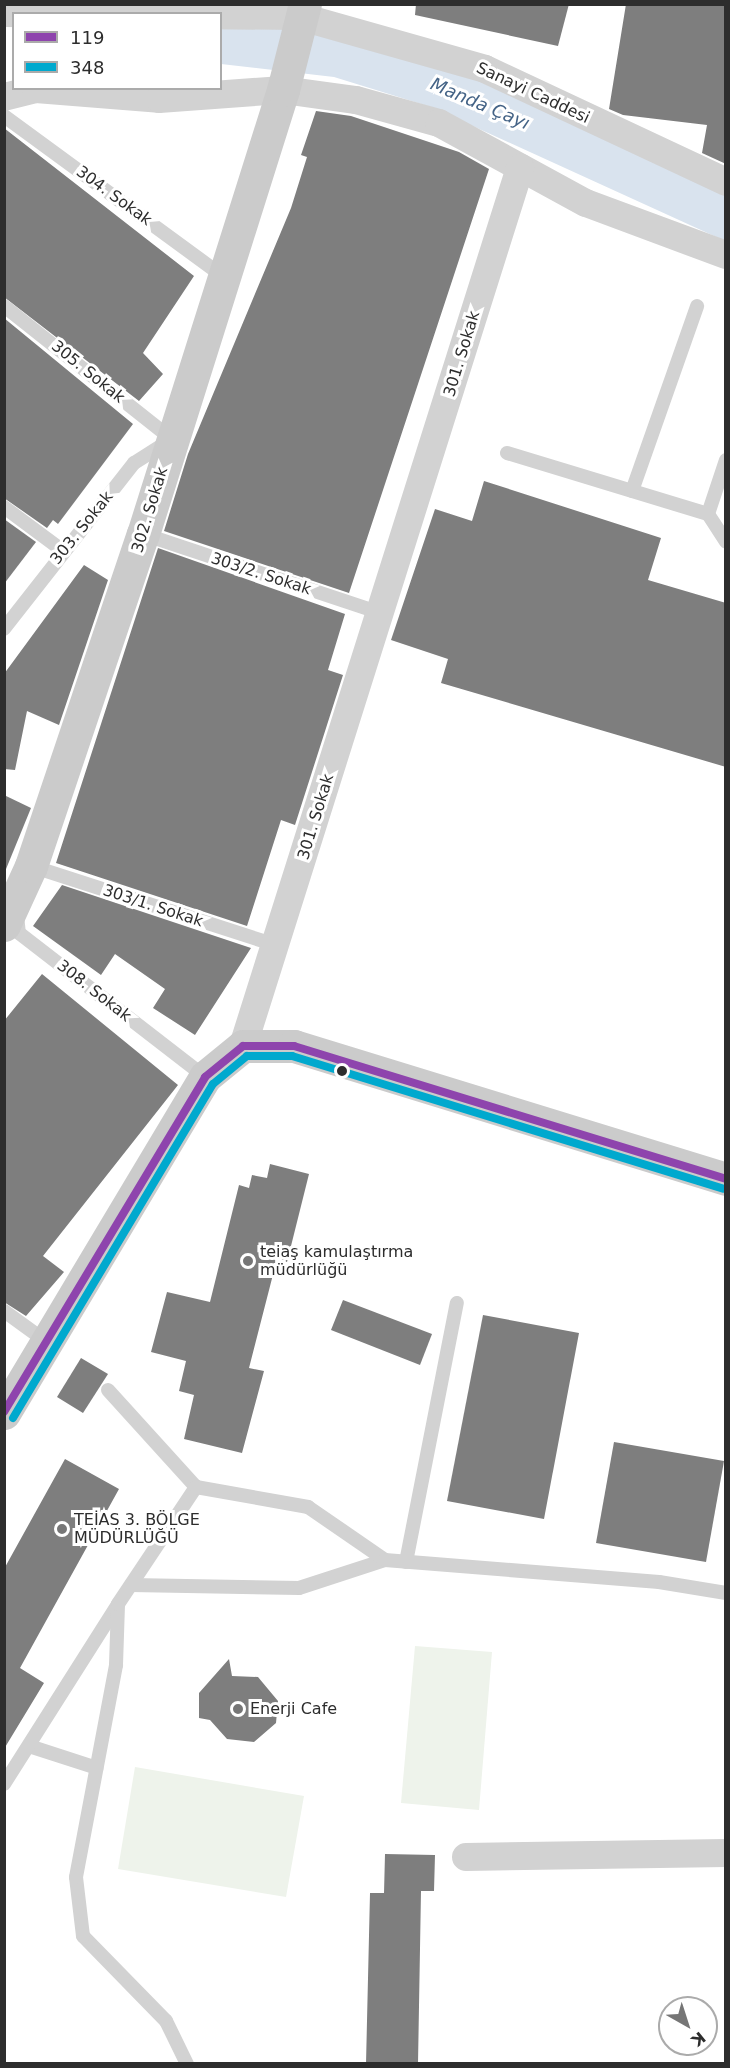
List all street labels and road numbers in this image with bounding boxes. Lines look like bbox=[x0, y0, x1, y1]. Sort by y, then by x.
street label: Sanayi Caddesi bbox=[473, 58, 593, 128]
street label: 304. Sokak bbox=[72, 162, 156, 230]
street label: 301. Sokak bbox=[440, 309, 484, 399]
street label: 305. Sokak bbox=[47, 337, 129, 407]
street label: 302. Sokak bbox=[128, 465, 172, 555]
street label: 303. Sokak bbox=[47, 487, 117, 569]
street label: 303/2. Sokak bbox=[208, 549, 314, 599]
street label: 301. Sokak bbox=[294, 772, 338, 862]
street label: 303/1. Sokak bbox=[100, 881, 206, 931]
street label: 308. Sokak bbox=[53, 956, 135, 1026]

